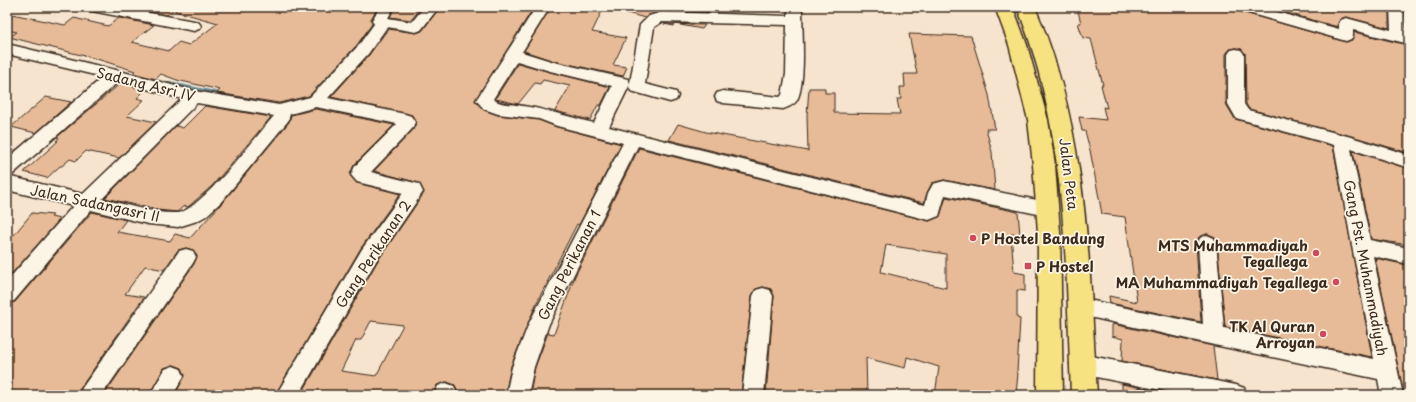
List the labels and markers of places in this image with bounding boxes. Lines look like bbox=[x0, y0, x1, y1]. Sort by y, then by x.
place label: P Hostel Bandung bbox=[981, 228, 1105, 249]
marker: P Hostel Bandung bbox=[968, 233, 978, 243]
place label: MTS Muhammadiyah Tegallega bbox=[1158, 235, 1309, 272]
marker: MTS Muhammadiyah Tegallega bbox=[1311, 248, 1321, 258]
place label: P Hostel bbox=[1036, 256, 1094, 277]
marker: P Hostel bbox=[1023, 261, 1033, 271]
place label: MA Muhammadiyah Tegallega bbox=[1116, 272, 1329, 293]
marker: MA Muhammadiyah Tegallega bbox=[1331, 277, 1341, 287]
place label: TK Al Quran Arroyan bbox=[1229, 316, 1315, 353]
marker: TK Al Quran Arroyan bbox=[1318, 329, 1328, 339]

